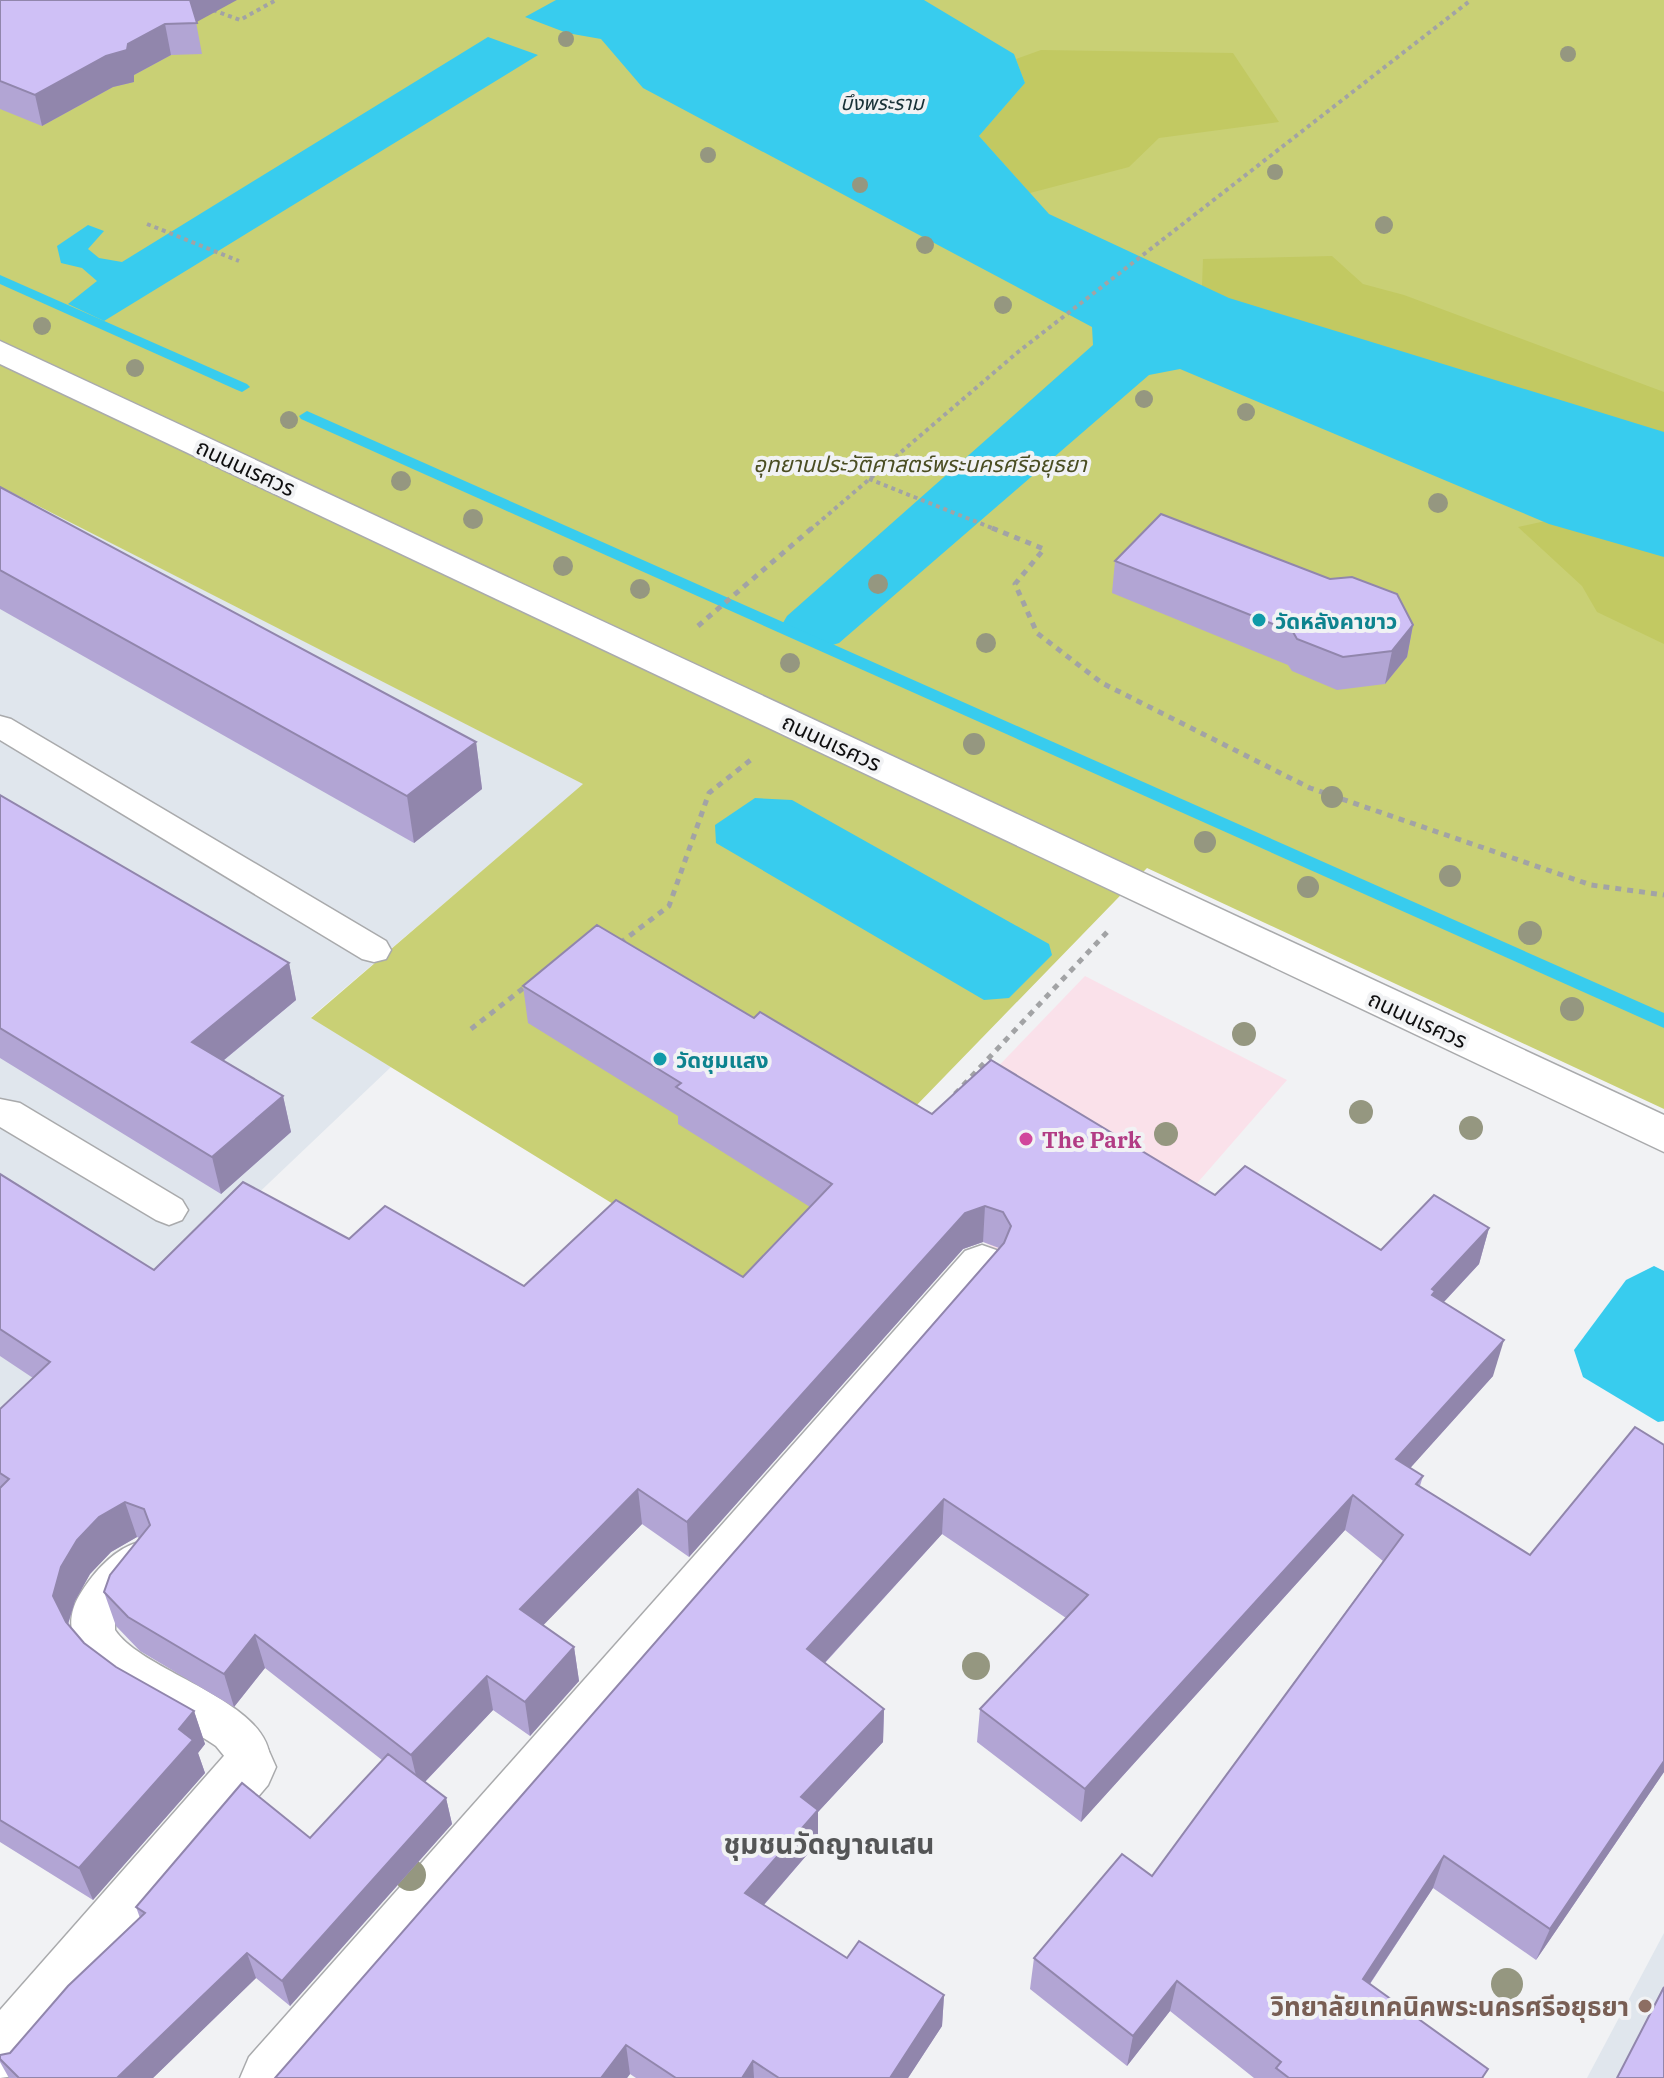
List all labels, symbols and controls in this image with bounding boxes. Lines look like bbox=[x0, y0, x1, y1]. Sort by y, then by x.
water label: บึงพระราม bbox=[840, 89, 925, 116]
street label: ถนนนเรศวร bbox=[192, 431, 300, 503]
park label: อุทยานประวัติศาสตร์พระนครศรีอยุธยา bbox=[753, 449, 1088, 478]
place label: วัดหลังคาขาว bbox=[1275, 606, 1397, 635]
marker: วัดหลังคาขาว bbox=[1250, 611, 1268, 629]
street label: ถนนนเรศวร bbox=[778, 706, 886, 778]
street label: ถนนนเรศวร bbox=[1364, 983, 1472, 1055]
place label: วัดชุมแสง bbox=[676, 1045, 769, 1074]
marker: วัดชุมแสง bbox=[651, 1050, 669, 1068]
place label: The Park bbox=[1042, 1125, 1142, 1154]
marker: The Park bbox=[1017, 1130, 1035, 1148]
district label: ชุมชนวัดญาณเสน bbox=[724, 1825, 934, 1862]
place label: วิทยาลัยเทคนิคพระนครศรีอยุธยา bbox=[1271, 1989, 1629, 2023]
marker: วิทยาลัยเทคนิคพระนครศรีอยุธยา bbox=[1636, 1997, 1654, 2015]

